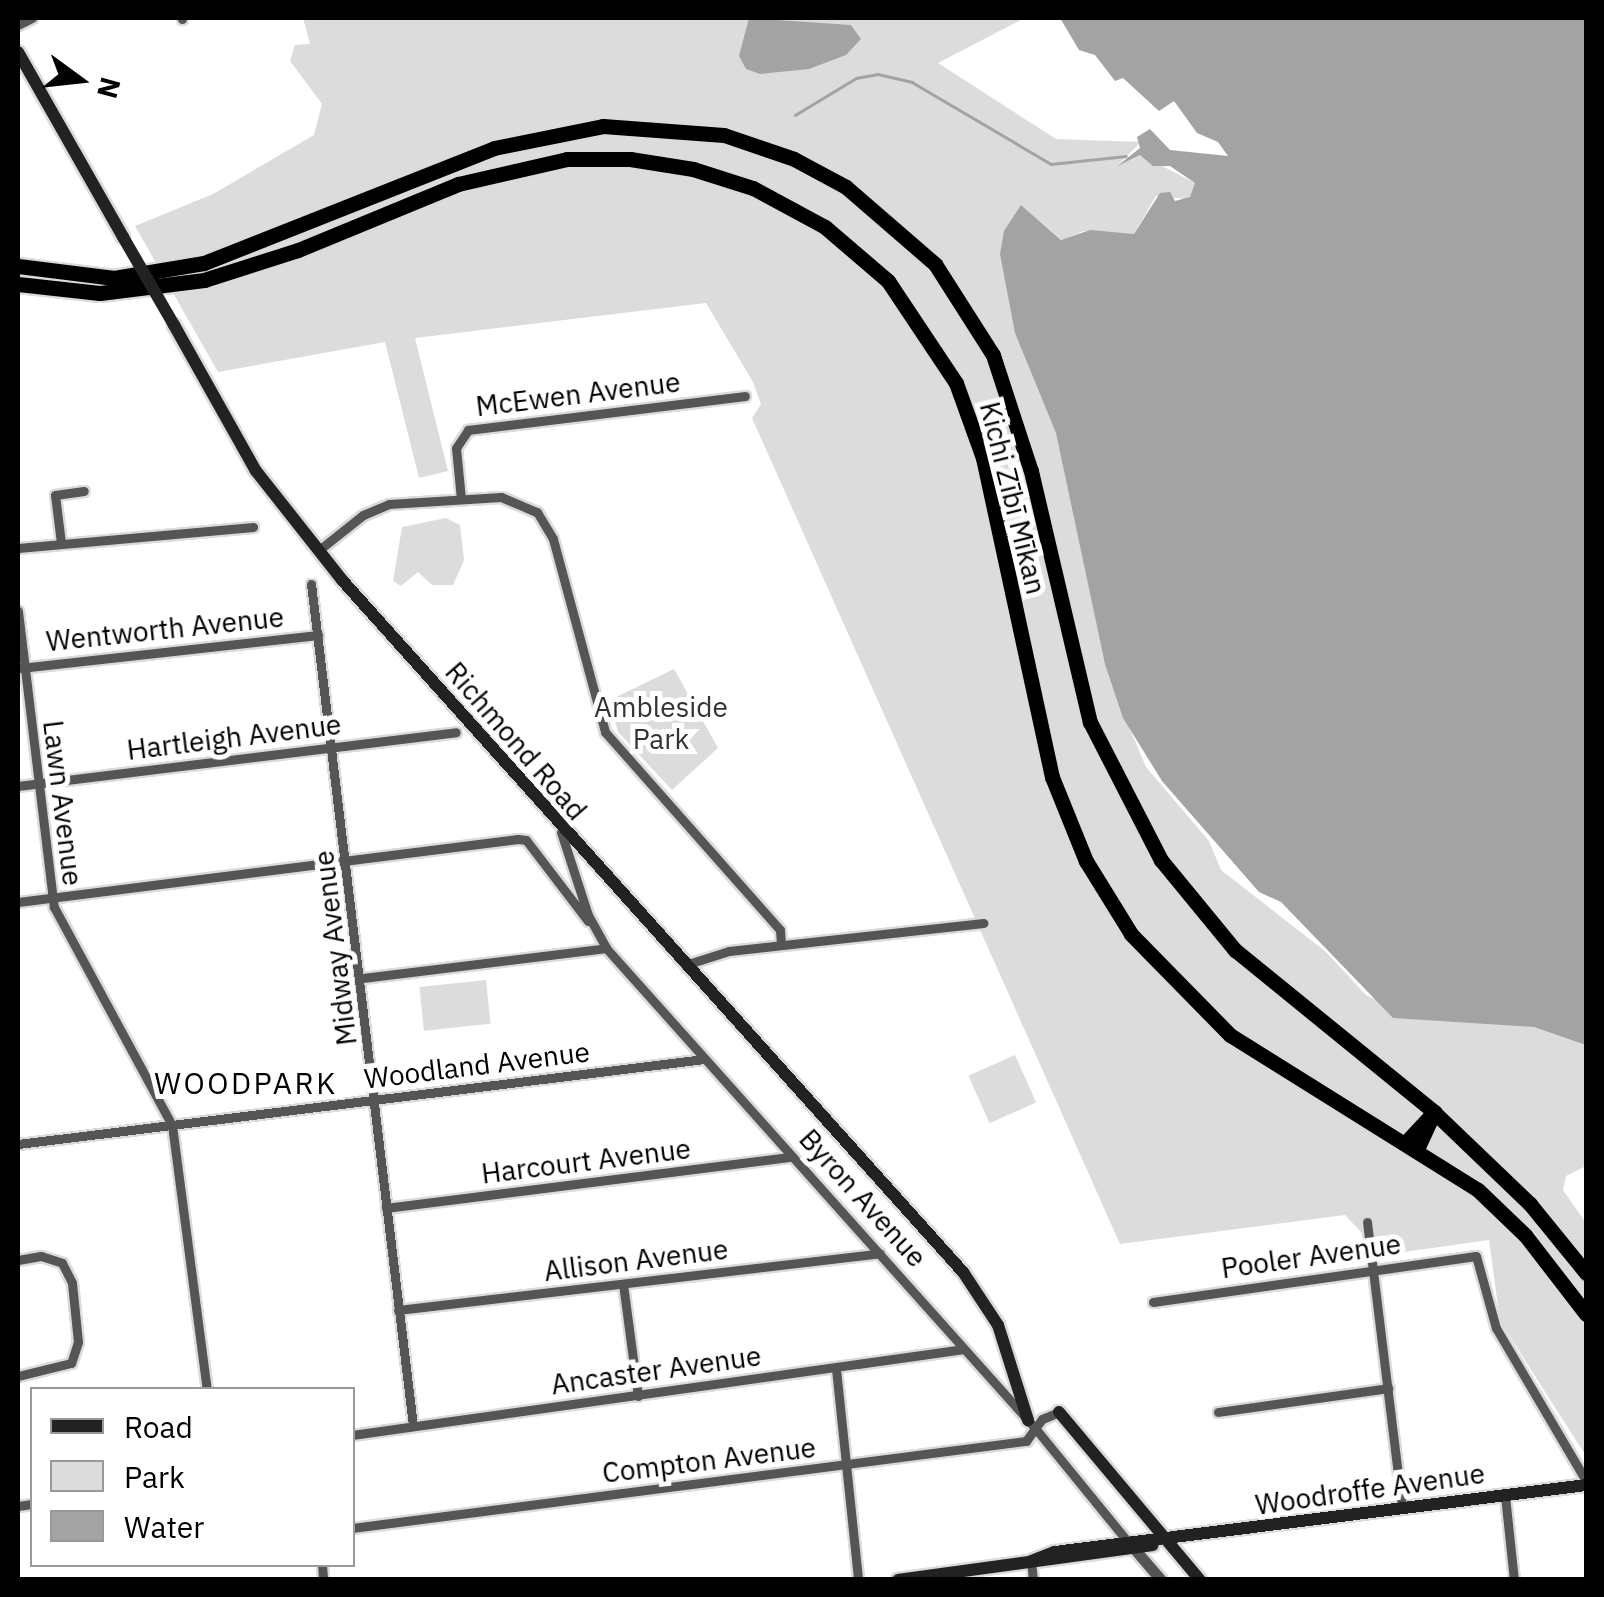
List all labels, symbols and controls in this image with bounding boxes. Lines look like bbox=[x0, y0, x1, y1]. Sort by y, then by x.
north arrow bbox=[30, 30, 130, 130]
text: N bbox=[89, 73, 130, 102]
street label: McEwen Avenue bbox=[474, 365, 682, 423]
street label: Kichi Zībī Mīkan bbox=[973, 398, 1053, 598]
street label: Wentworth Avenue bbox=[44, 600, 286, 658]
street label: Richmond Road bbox=[438, 655, 594, 827]
park label: Ambleside Park bbox=[594, 690, 728, 756]
street label: Hartleigh Avenue bbox=[125, 707, 343, 767]
street label: Lawn Avenue bbox=[36, 718, 90, 888]
street label: Midway Avenue bbox=[306, 849, 364, 1047]
street label: Woodland Avenue bbox=[362, 1034, 592, 1096]
district label: WOODPARK bbox=[154, 1065, 338, 1101]
street label: Byron Avenue bbox=[792, 1122, 934, 1274]
street label: Harcourt Avenue bbox=[479, 1131, 693, 1191]
street label: Pooler Avenue bbox=[1219, 1227, 1403, 1285]
street label: Allison Avenue bbox=[542, 1232, 730, 1288]
street label: Ancaster Avenue bbox=[549, 1339, 763, 1401]
legend bbox=[30, 1387, 355, 1567]
text: Road bbox=[124, 1407, 193, 1446]
street label: Compton Avenue bbox=[600, 1430, 818, 1490]
street label: Woodroffe Avenue bbox=[1253, 1456, 1487, 1522]
text: Park bbox=[124, 1457, 185, 1496]
text: Water bbox=[124, 1507, 204, 1546]

